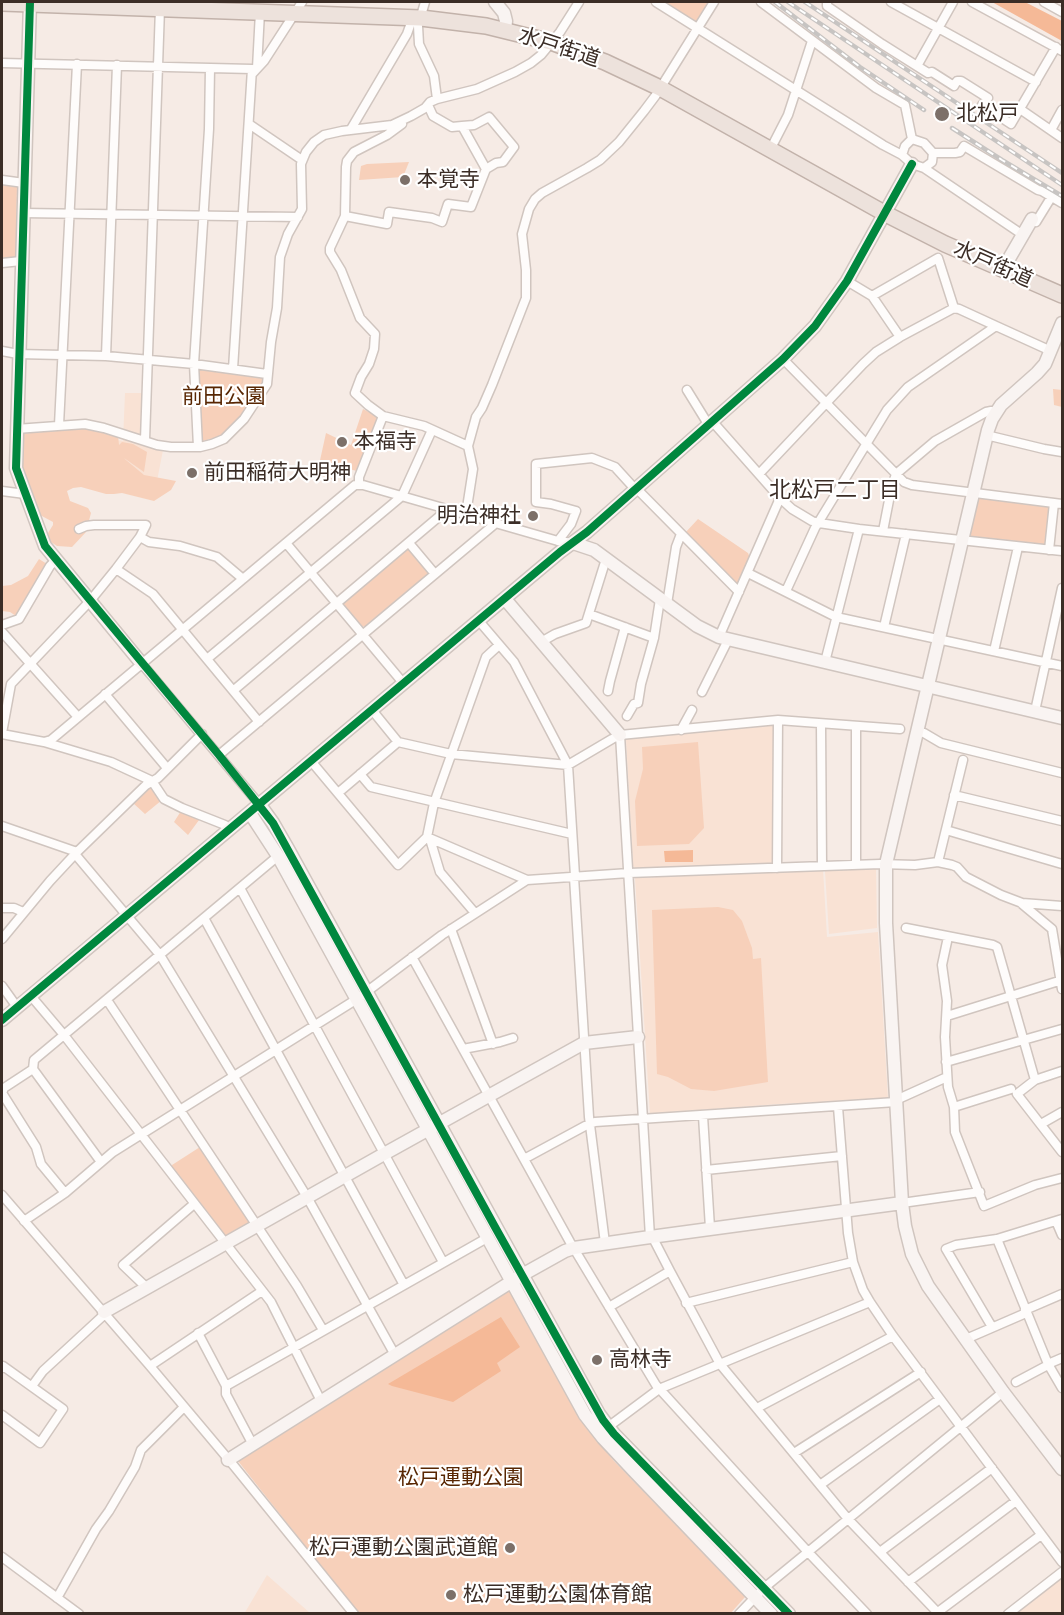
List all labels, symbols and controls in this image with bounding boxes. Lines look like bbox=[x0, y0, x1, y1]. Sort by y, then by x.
street label: 水戸街道 bbox=[515, 23, 603, 73]
place label: 北松戸 bbox=[956, 101, 1019, 127]
marker: 北松戸 bbox=[933, 105, 951, 123]
place label: 本覚寺 bbox=[417, 167, 480, 193]
marker: 本覚寺 bbox=[398, 173, 412, 187]
street label: 水戸街道 bbox=[950, 236, 1036, 294]
park label: 前田公園 bbox=[182, 384, 266, 410]
place label: 本福寺 bbox=[354, 429, 417, 455]
marker: 本福寺 bbox=[335, 435, 349, 449]
place label: 前田稲荷大明神 bbox=[204, 460, 351, 486]
marker: 前田稲荷大明神 bbox=[185, 466, 199, 480]
district label: 北松戸二丁目 bbox=[769, 478, 901, 504]
place label: 明治神社 bbox=[437, 503, 521, 529]
marker: 明治神社 bbox=[526, 509, 540, 523]
place label: 高林寺 bbox=[609, 1347, 672, 1373]
marker: 高林寺 bbox=[590, 1353, 604, 1367]
park label: 松戸運動公園 bbox=[398, 1465, 524, 1491]
place label: 松戸運動公園武道館 bbox=[309, 1535, 498, 1561]
marker: 松戸運動公園武道館 bbox=[503, 1541, 517, 1555]
place label: 松戸運動公園体育館 bbox=[463, 1582, 652, 1608]
marker: 松戸運動公園体育館 bbox=[444, 1588, 458, 1602]

